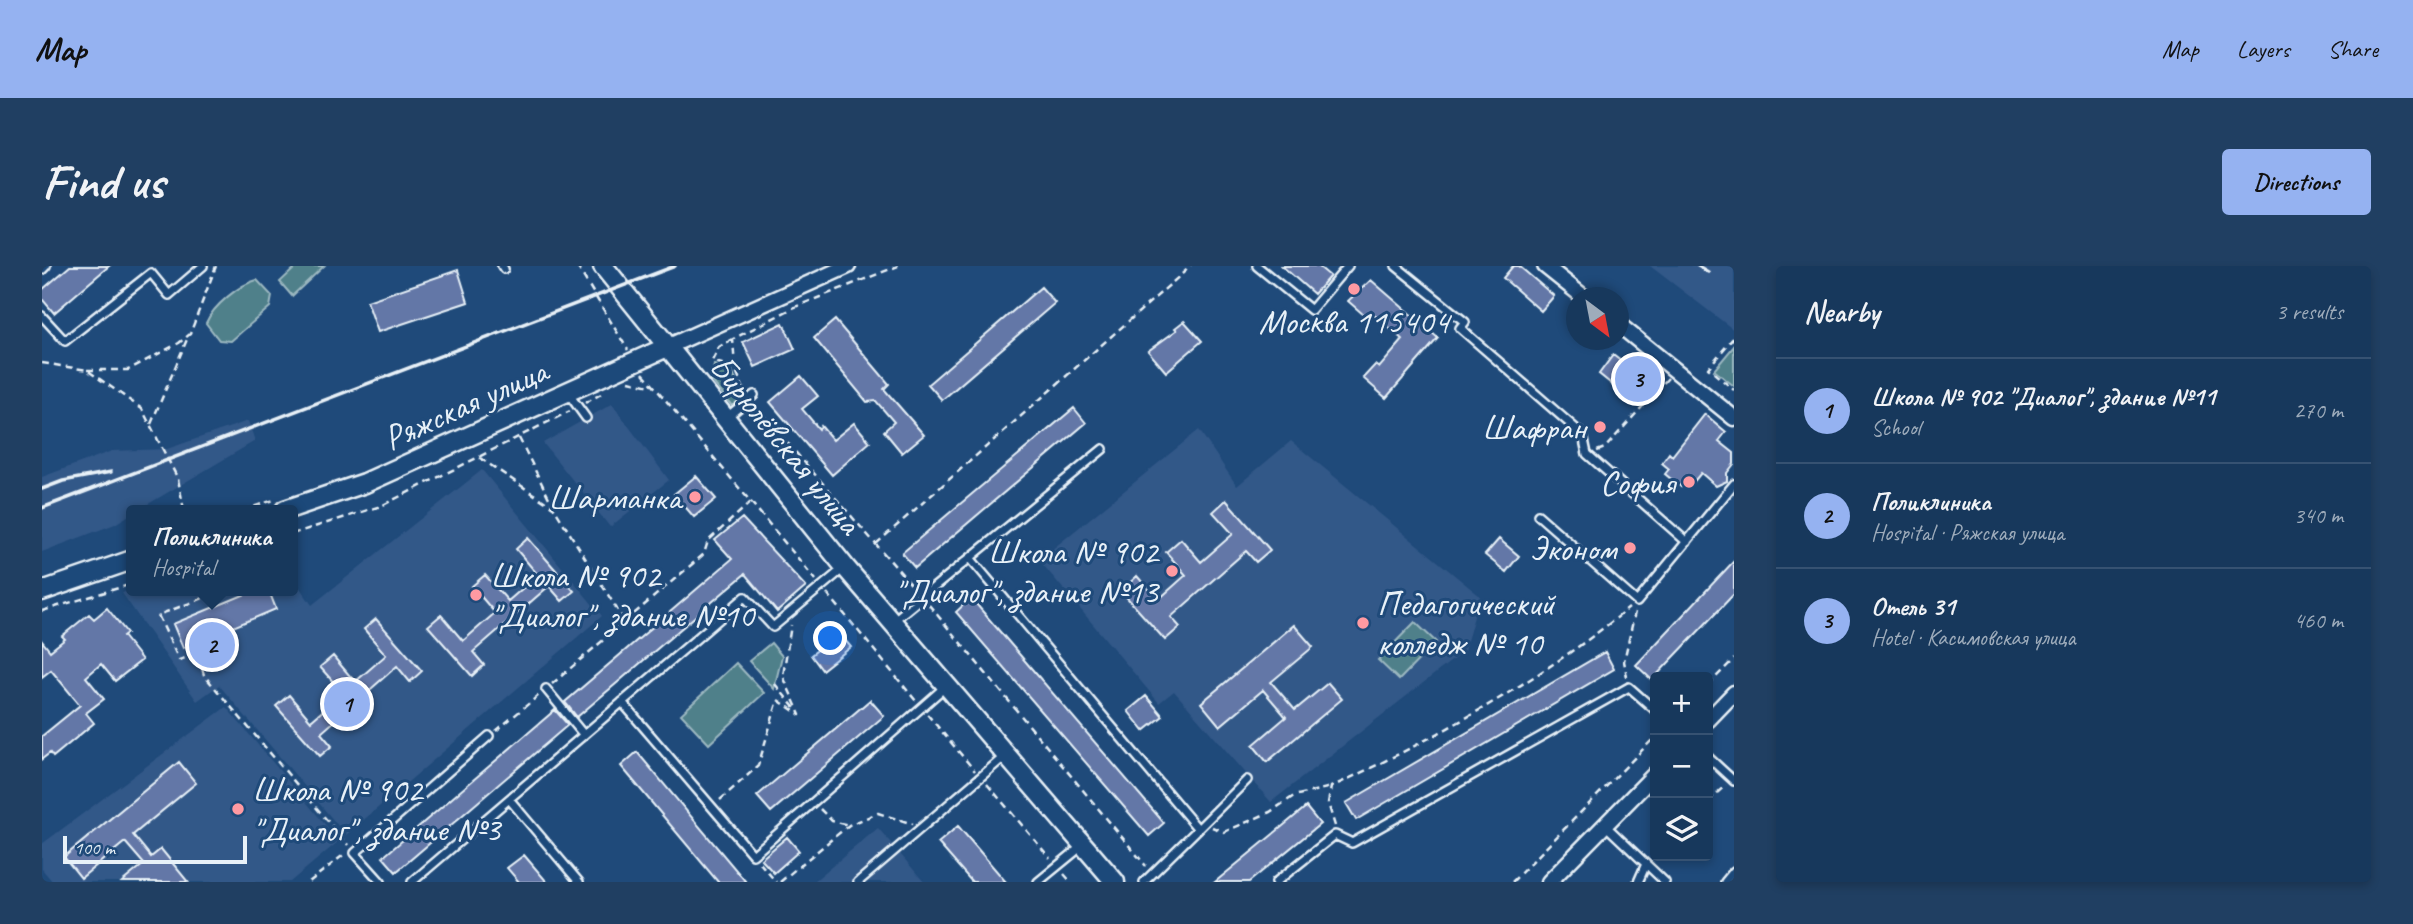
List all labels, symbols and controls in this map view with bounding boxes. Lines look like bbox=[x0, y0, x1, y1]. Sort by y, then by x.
text: Map bbox=[35, 28, 86, 70]
text: Map bbox=[2162, 34, 2199, 64]
text: Layers bbox=[2237, 34, 2290, 64]
text: Share bbox=[2328, 34, 2378, 64]
button: Directions bbox=[2222, 149, 2371, 215]
text: Find us bbox=[42, 151, 164, 213]
marker: Москва 115404 bbox=[1346, 281, 1362, 297]
north arrow bbox=[1566, 287, 1629, 350]
text: Nearby bbox=[1804, 293, 1880, 331]
text: 3 results bbox=[2276, 297, 2343, 326]
place label: Москва 115404 bbox=[1259, 299, 1452, 344]
street label: Бирюлёвская улица bbox=[699, 345, 873, 545]
street label: Ряжская улица bbox=[376, 347, 557, 461]
pin: 3 bbox=[1615, 353, 1661, 405]
text: Школа № 902 "Диалог", здание №11 bbox=[1871, 380, 2216, 413]
text: 1 bbox=[1822, 396, 1832, 425]
text: 270 m bbox=[2294, 396, 2343, 425]
place label: Шафран bbox=[1482, 405, 1589, 450]
text: School bbox=[1871, 413, 1920, 442]
marker: Шафран bbox=[1592, 419, 1608, 435]
place label: София bbox=[1600, 460, 1678, 505]
marker: София bbox=[1681, 474, 1697, 490]
place label: Шарманка bbox=[548, 475, 684, 520]
text: Поликлиника bbox=[1871, 485, 1991, 518]
marker: Шарманка bbox=[687, 489, 703, 505]
text: 2 bbox=[1822, 501, 1832, 530]
text: 340 m bbox=[2294, 501, 2343, 530]
popup bbox=[126, 505, 298, 596]
text: Hospital · Ряжская улица bbox=[1871, 518, 2064, 547]
text: Поликлиника bbox=[152, 520, 272, 553]
place label: Эконом bbox=[1529, 526, 1619, 571]
place label: Школа № 902 "Диалог", здание №13 bbox=[894, 529, 1161, 614]
marker: Эконом bbox=[1622, 540, 1638, 556]
text: Hospital bbox=[152, 553, 215, 582]
place label: Школа № 902 "Диалог", здание №10 bbox=[490, 553, 756, 638]
marker: Школа № 902 "Диалог", здание №13 bbox=[1164, 563, 1180, 579]
place label: Педагогический колледж № 10 bbox=[1377, 581, 1557, 666]
marker: Школа № 902 "Диалог", здание №10 bbox=[468, 587, 484, 603]
text: Отель 31 bbox=[1871, 590, 1955, 623]
text: 3 bbox=[1822, 606, 1832, 635]
text: 460 m bbox=[2294, 606, 2343, 635]
marker: Педагогический колледж № 10 bbox=[1355, 615, 1371, 631]
pin: 2 bbox=[189, 619, 235, 671]
your location bbox=[813, 621, 847, 655]
text: Hotel · Касимовская улица bbox=[1871, 623, 2076, 652]
map controls bbox=[1650, 672, 1713, 861]
button: + bbox=[1650, 672, 1713, 735]
pin: 1 bbox=[324, 678, 370, 730]
button: − bbox=[1650, 735, 1713, 798]
place label: Школа № 902 "Диалог", здание №3 bbox=[252, 767, 502, 852]
button: layers bbox=[1650, 798, 1713, 861]
marker: Школа № 902 "Диалог", здание №3 bbox=[230, 801, 246, 817]
scale bar bbox=[63, 833, 247, 865]
text: 100 m bbox=[74, 836, 115, 860]

